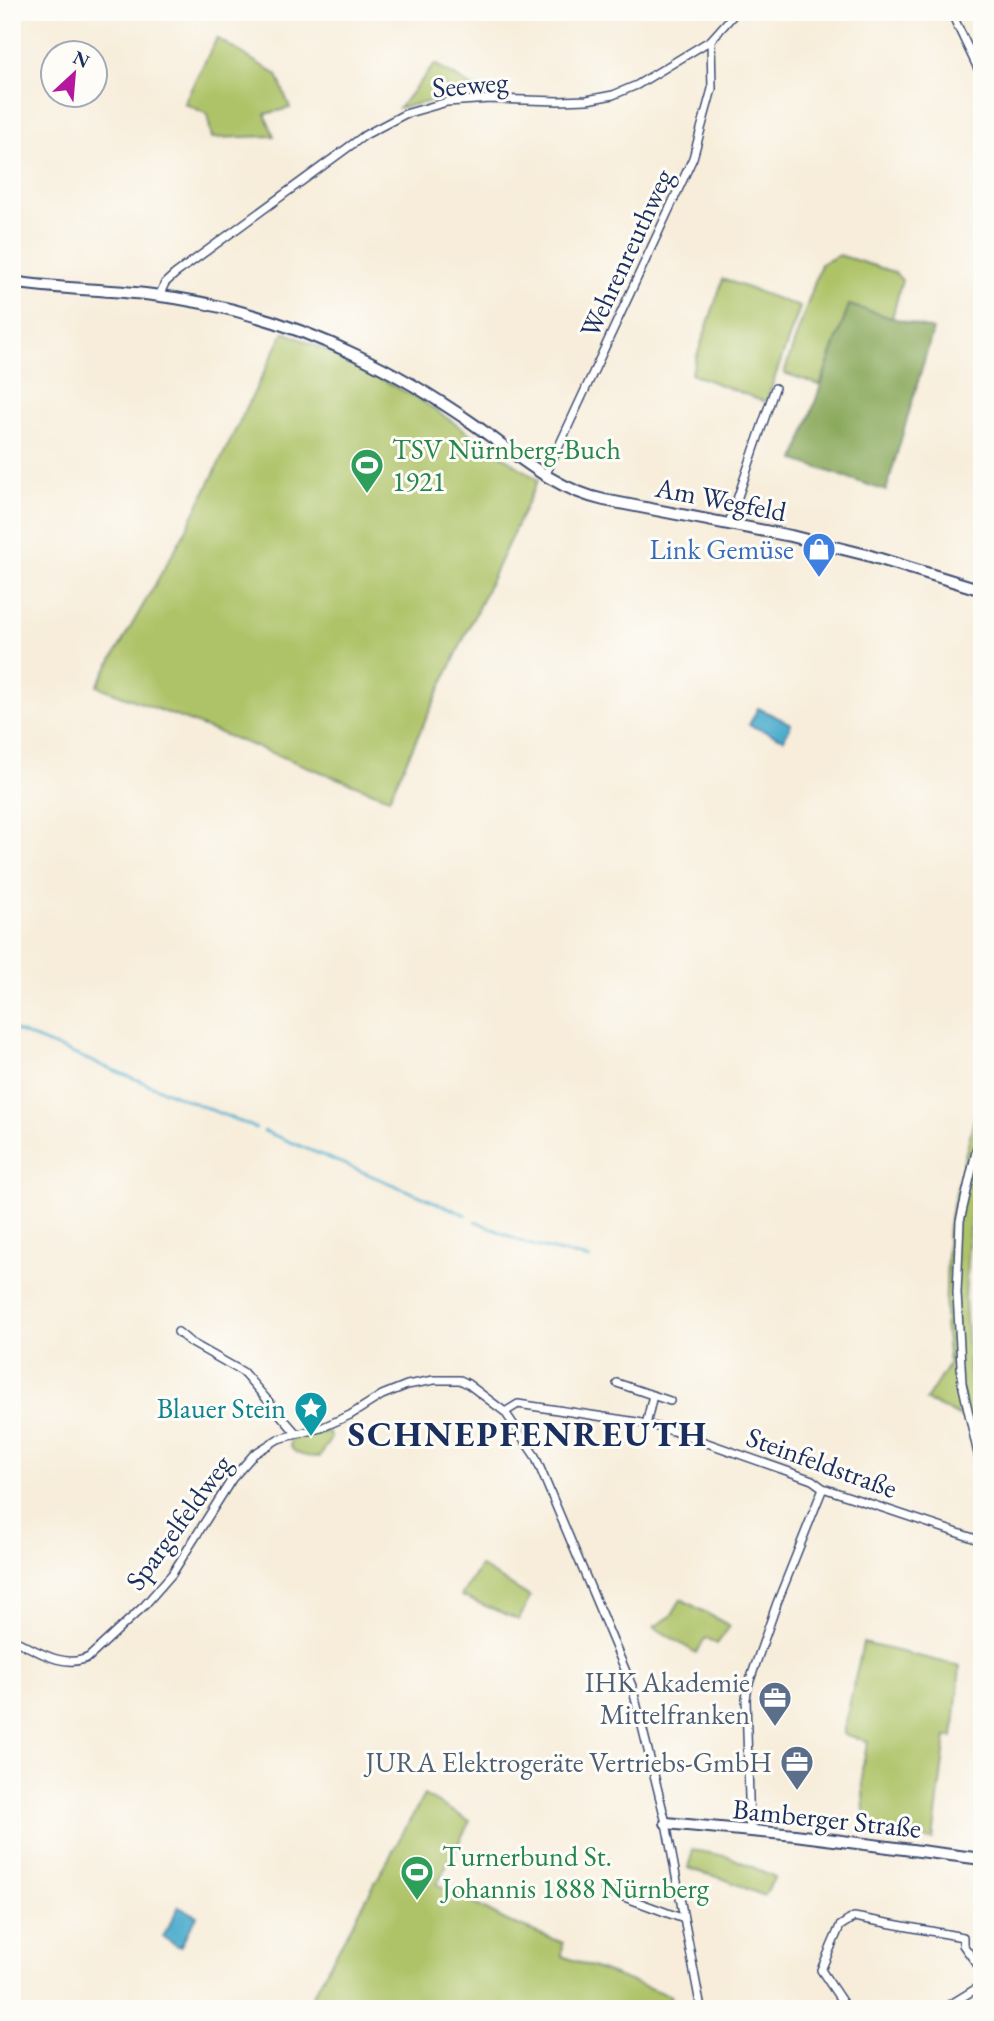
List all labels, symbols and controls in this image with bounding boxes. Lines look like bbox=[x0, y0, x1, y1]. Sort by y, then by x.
north arrow bbox=[38, 38, 108, 108]
text: N bbox=[69, 45, 94, 74]
street label: Seeweg bbox=[430, 63, 510, 105]
street label: Wehrenreuthweg bbox=[571, 162, 681, 343]
place label: TSV Nürnberg-Buch 1921 bbox=[392, 431, 621, 499]
sports icon: TSV Nürnberg-Buch 1921 bbox=[348, 446, 386, 495]
street label: Am Wegfeld bbox=[651, 468, 790, 529]
shop icon: Link Gemüse bbox=[800, 530, 838, 579]
place label: Link Gemüse bbox=[649, 531, 794, 567]
place icon: Blauer Stein bbox=[292, 1389, 330, 1438]
place label: Blauer Stein bbox=[157, 1390, 286, 1426]
district label: SCHNEPFENREUTH bbox=[348, 1411, 708, 1456]
street label: Steinfeldstraße bbox=[742, 1418, 902, 1506]
street label: Spargelfeldweg bbox=[117, 1446, 240, 1597]
place label: IHK Akademie Mittelfranken bbox=[585, 1664, 750, 1732]
office icon: IHK Akademie Mittelfranken bbox=[756, 1679, 794, 1728]
office icon: JURA Elektrogeräte Vertriebs-GmbH bbox=[778, 1743, 816, 1792]
place label: JURA Elektrogeräte Vertriebs-GmbH bbox=[364, 1744, 772, 1780]
street label: Bamberger Straße bbox=[731, 1790, 923, 1846]
place label: Turnerbund St. Johannis 1888 Nürnberg bbox=[440, 1838, 710, 1906]
sports icon: Turnerbund St. Johannis 1888 Nürnberg bbox=[398, 1853, 436, 1902]

